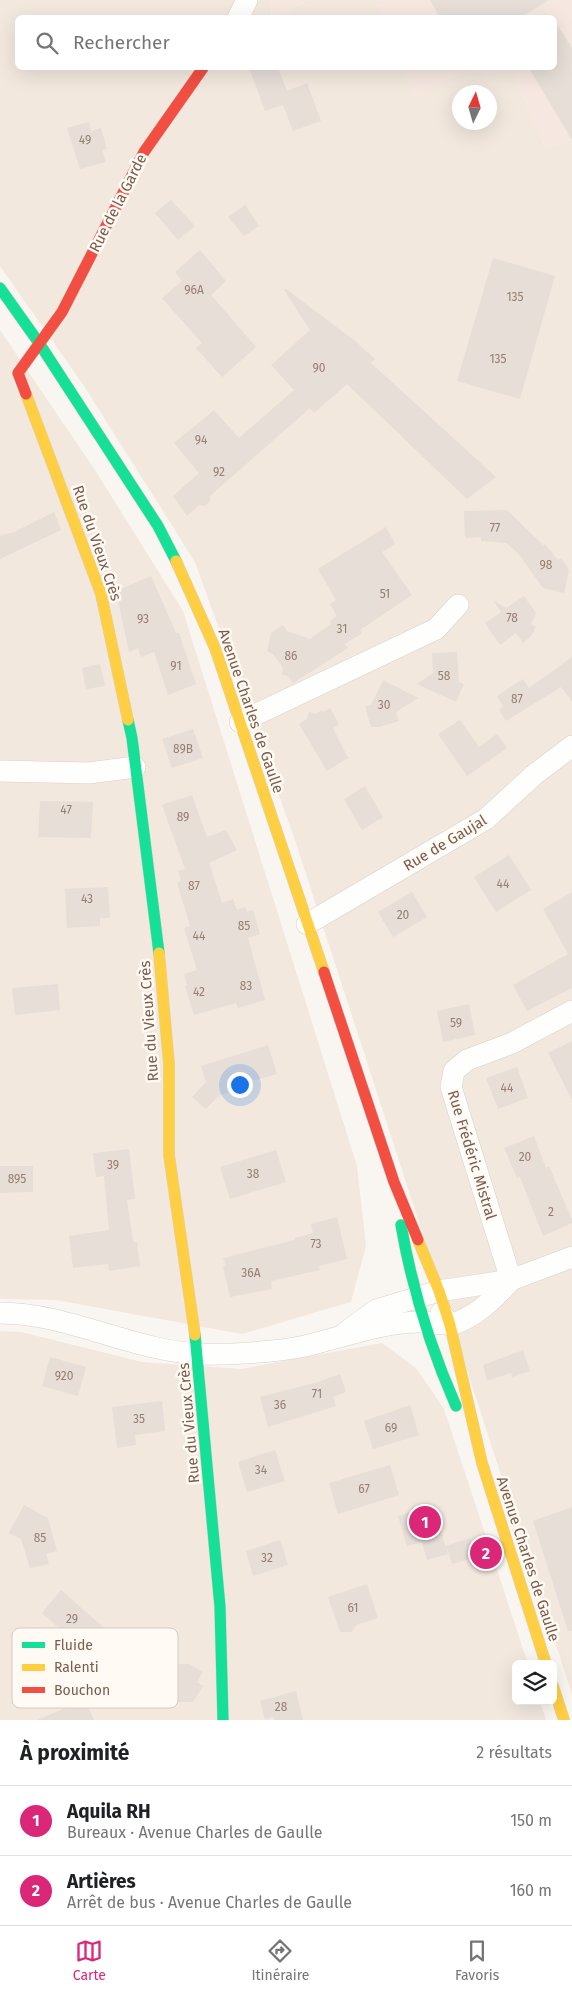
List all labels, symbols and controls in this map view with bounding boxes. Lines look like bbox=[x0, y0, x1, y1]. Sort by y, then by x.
search box bbox=[15, 15, 557, 70]
icon: search bbox=[33, 29, 61, 57]
text: Rechercher bbox=[73, 31, 170, 54]
north arrow bbox=[452, 85, 497, 130]
house number: 49 bbox=[79, 133, 91, 147]
street label: Rue de la Garde bbox=[86, 151, 150, 255]
house number: 96A bbox=[184, 283, 204, 297]
house number: 135 bbox=[506, 290, 524, 304]
house number: 135 bbox=[489, 352, 507, 366]
house number: 90 bbox=[313, 361, 326, 375]
house number: 94 bbox=[195, 433, 208, 447]
house number: 92 bbox=[213, 465, 225, 479]
street label: Rue du Vieux Crès bbox=[69, 483, 125, 603]
house number: 77 bbox=[490, 521, 500, 535]
house number: 98 bbox=[540, 558, 553, 572]
house number: 51 bbox=[380, 587, 390, 601]
house number: 78 bbox=[506, 611, 518, 625]
house number: 93 bbox=[137, 612, 149, 626]
house number: 31 bbox=[337, 622, 347, 636]
street label: Avenue Charles de Gaulle bbox=[214, 626, 288, 796]
house number: 86 bbox=[284, 649, 298, 663]
house number: 91 bbox=[170, 659, 182, 673]
house number: 58 bbox=[438, 669, 451, 683]
house number: 87 bbox=[511, 692, 523, 706]
house number: 30 bbox=[378, 698, 391, 712]
house number: 89B bbox=[173, 742, 193, 756]
house number: 47 bbox=[60, 803, 72, 817]
house number: 89 bbox=[177, 810, 189, 824]
street label: Rue de Gaujal bbox=[400, 811, 490, 875]
house number: 44 bbox=[497, 877, 510, 891]
house number: 87 bbox=[188, 879, 200, 893]
house number: 43 bbox=[81, 892, 93, 906]
house number: 20 bbox=[397, 908, 410, 922]
house number: 85 bbox=[238, 919, 250, 933]
house number: 44 bbox=[193, 929, 206, 943]
street label: Rue du Vieux Crès bbox=[136, 960, 162, 1082]
house number: 83 bbox=[240, 979, 252, 993]
house number: 42 bbox=[193, 985, 205, 999]
house number: 59 bbox=[450, 1016, 462, 1030]
your location bbox=[227, 1072, 253, 1098]
house number: 44 bbox=[501, 1081, 514, 1095]
street label: Rue Frédéric Mistral bbox=[444, 1088, 500, 1223]
house number: 20 bbox=[519, 1150, 532, 1164]
house number: 39 bbox=[107, 1158, 119, 1172]
house number: 38 bbox=[247, 1167, 260, 1181]
house number: 895 bbox=[8, 1172, 26, 1186]
house number: 2 bbox=[548, 1205, 554, 1219]
house number: 73 bbox=[310, 1237, 322, 1251]
house number: 36A bbox=[241, 1266, 261, 1280]
street label: Rue du Vieux Crès bbox=[175, 1362, 203, 1484]
house number: 920 bbox=[55, 1369, 74, 1383]
house number: 71 bbox=[312, 1387, 322, 1401]
house number: 36 bbox=[274, 1398, 286, 1412]
house number: 35 bbox=[133, 1412, 145, 1426]
house number: 69 bbox=[385, 1421, 397, 1435]
house number: 34 bbox=[255, 1463, 268, 1477]
street label: Avenue Charles de Gaulle bbox=[493, 1474, 563, 1644]
house number: 67 bbox=[358, 1482, 370, 1496]
pin: 1 bbox=[409, 1503, 441, 1541]
house number: 85 bbox=[34, 1531, 46, 1545]
pin: 2 bbox=[470, 1534, 502, 1572]
house number: 32 bbox=[261, 1551, 273, 1565]
house number: 61 bbox=[347, 1601, 359, 1615]
house number: 29 bbox=[66, 1612, 78, 1626]
legend bbox=[12, 1628, 178, 1708]
text: Fluide bbox=[54, 1637, 93, 1654]
text: Ralenti bbox=[54, 1659, 99, 1676]
map controls bbox=[512, 1660, 557, 1705]
button: layers bbox=[512, 1660, 557, 1705]
text: Bouchon bbox=[54, 1682, 110, 1699]
house number: 28 bbox=[275, 1700, 288, 1714]
text: À proximité bbox=[20, 1740, 129, 1766]
text: 2 résultats bbox=[476, 1743, 552, 1762]
text: Aquila RH bbox=[67, 1800, 151, 1823]
text: 1 bbox=[32, 1811, 40, 1830]
text: 150 m bbox=[510, 1811, 552, 1830]
text: Bureaux · Avenue Charles de Gaulle bbox=[67, 1823, 323, 1842]
text: Artières bbox=[67, 1870, 136, 1893]
text: 2 bbox=[32, 1881, 40, 1900]
text: 160 m bbox=[510, 1881, 552, 1900]
text: Arrêt de bus · Avenue Charles de Gaulle bbox=[67, 1893, 352, 1912]
tab: Carte bbox=[73, 1937, 106, 1984]
tab: Itinéraire bbox=[251, 1937, 309, 1984]
tab: Favoris bbox=[455, 1937, 499, 1984]

